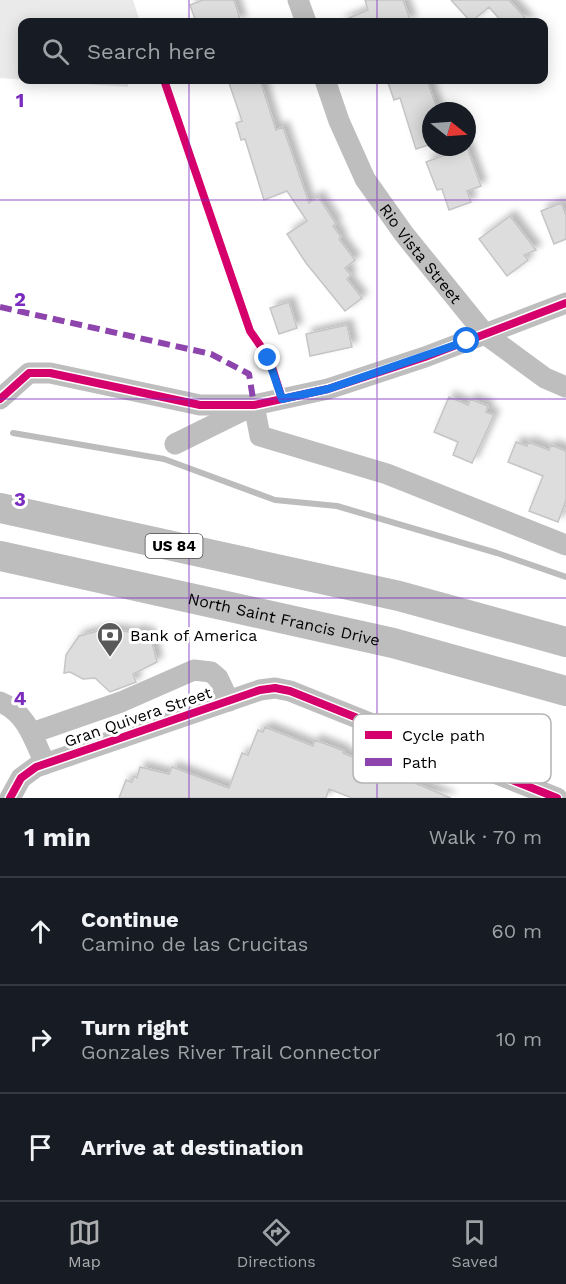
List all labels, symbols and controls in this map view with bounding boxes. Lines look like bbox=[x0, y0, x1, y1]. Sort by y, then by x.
search box bbox=[18, 18, 548, 84]
icon: search bbox=[39, 35, 72, 68]
text: Search here bbox=[87, 39, 216, 64]
text: 1 bbox=[16, 88, 24, 112]
north arrow bbox=[422, 102, 476, 156]
street label: Rio Vista Street bbox=[376, 200, 466, 307]
text: 2 bbox=[14, 287, 26, 311]
route start bbox=[453, 327, 479, 353]
route end bbox=[254, 344, 280, 370]
text: 3 bbox=[14, 487, 26, 511]
road number: US 84 bbox=[146, 534, 202, 558]
street label: North Saint Francis Drive bbox=[186, 588, 382, 649]
bank icon: Bank of America bbox=[95, 620, 125, 658]
place label: Bank of America bbox=[130, 626, 257, 645]
street label: Gran Quivera Street bbox=[62, 683, 214, 751]
text: 4 bbox=[14, 686, 27, 710]
legend bbox=[353, 714, 551, 783]
text: Cycle path bbox=[402, 726, 485, 745]
text: Path bbox=[402, 753, 437, 772]
text: 1 min bbox=[24, 822, 91, 852]
text: Walk · 70 m bbox=[429, 825, 542, 849]
text: Continue bbox=[81, 907, 179, 932]
icon: ahead bbox=[24, 915, 57, 948]
text: 60 m bbox=[492, 919, 542, 943]
text: Camino de las Crucitas bbox=[81, 932, 308, 956]
text: Turn right bbox=[81, 1015, 188, 1040]
icon: right bbox=[24, 1023, 57, 1056]
text: 10 m bbox=[496, 1027, 542, 1051]
text: Gonzales River Trail Connector bbox=[81, 1040, 381, 1064]
icon: arrive bbox=[24, 1131, 57, 1164]
text: Arrive at destination bbox=[81, 1135, 304, 1160]
tab: Map bbox=[68, 1216, 101, 1271]
tab: Directions bbox=[237, 1216, 316, 1271]
tab: Saved bbox=[452, 1216, 498, 1271]

